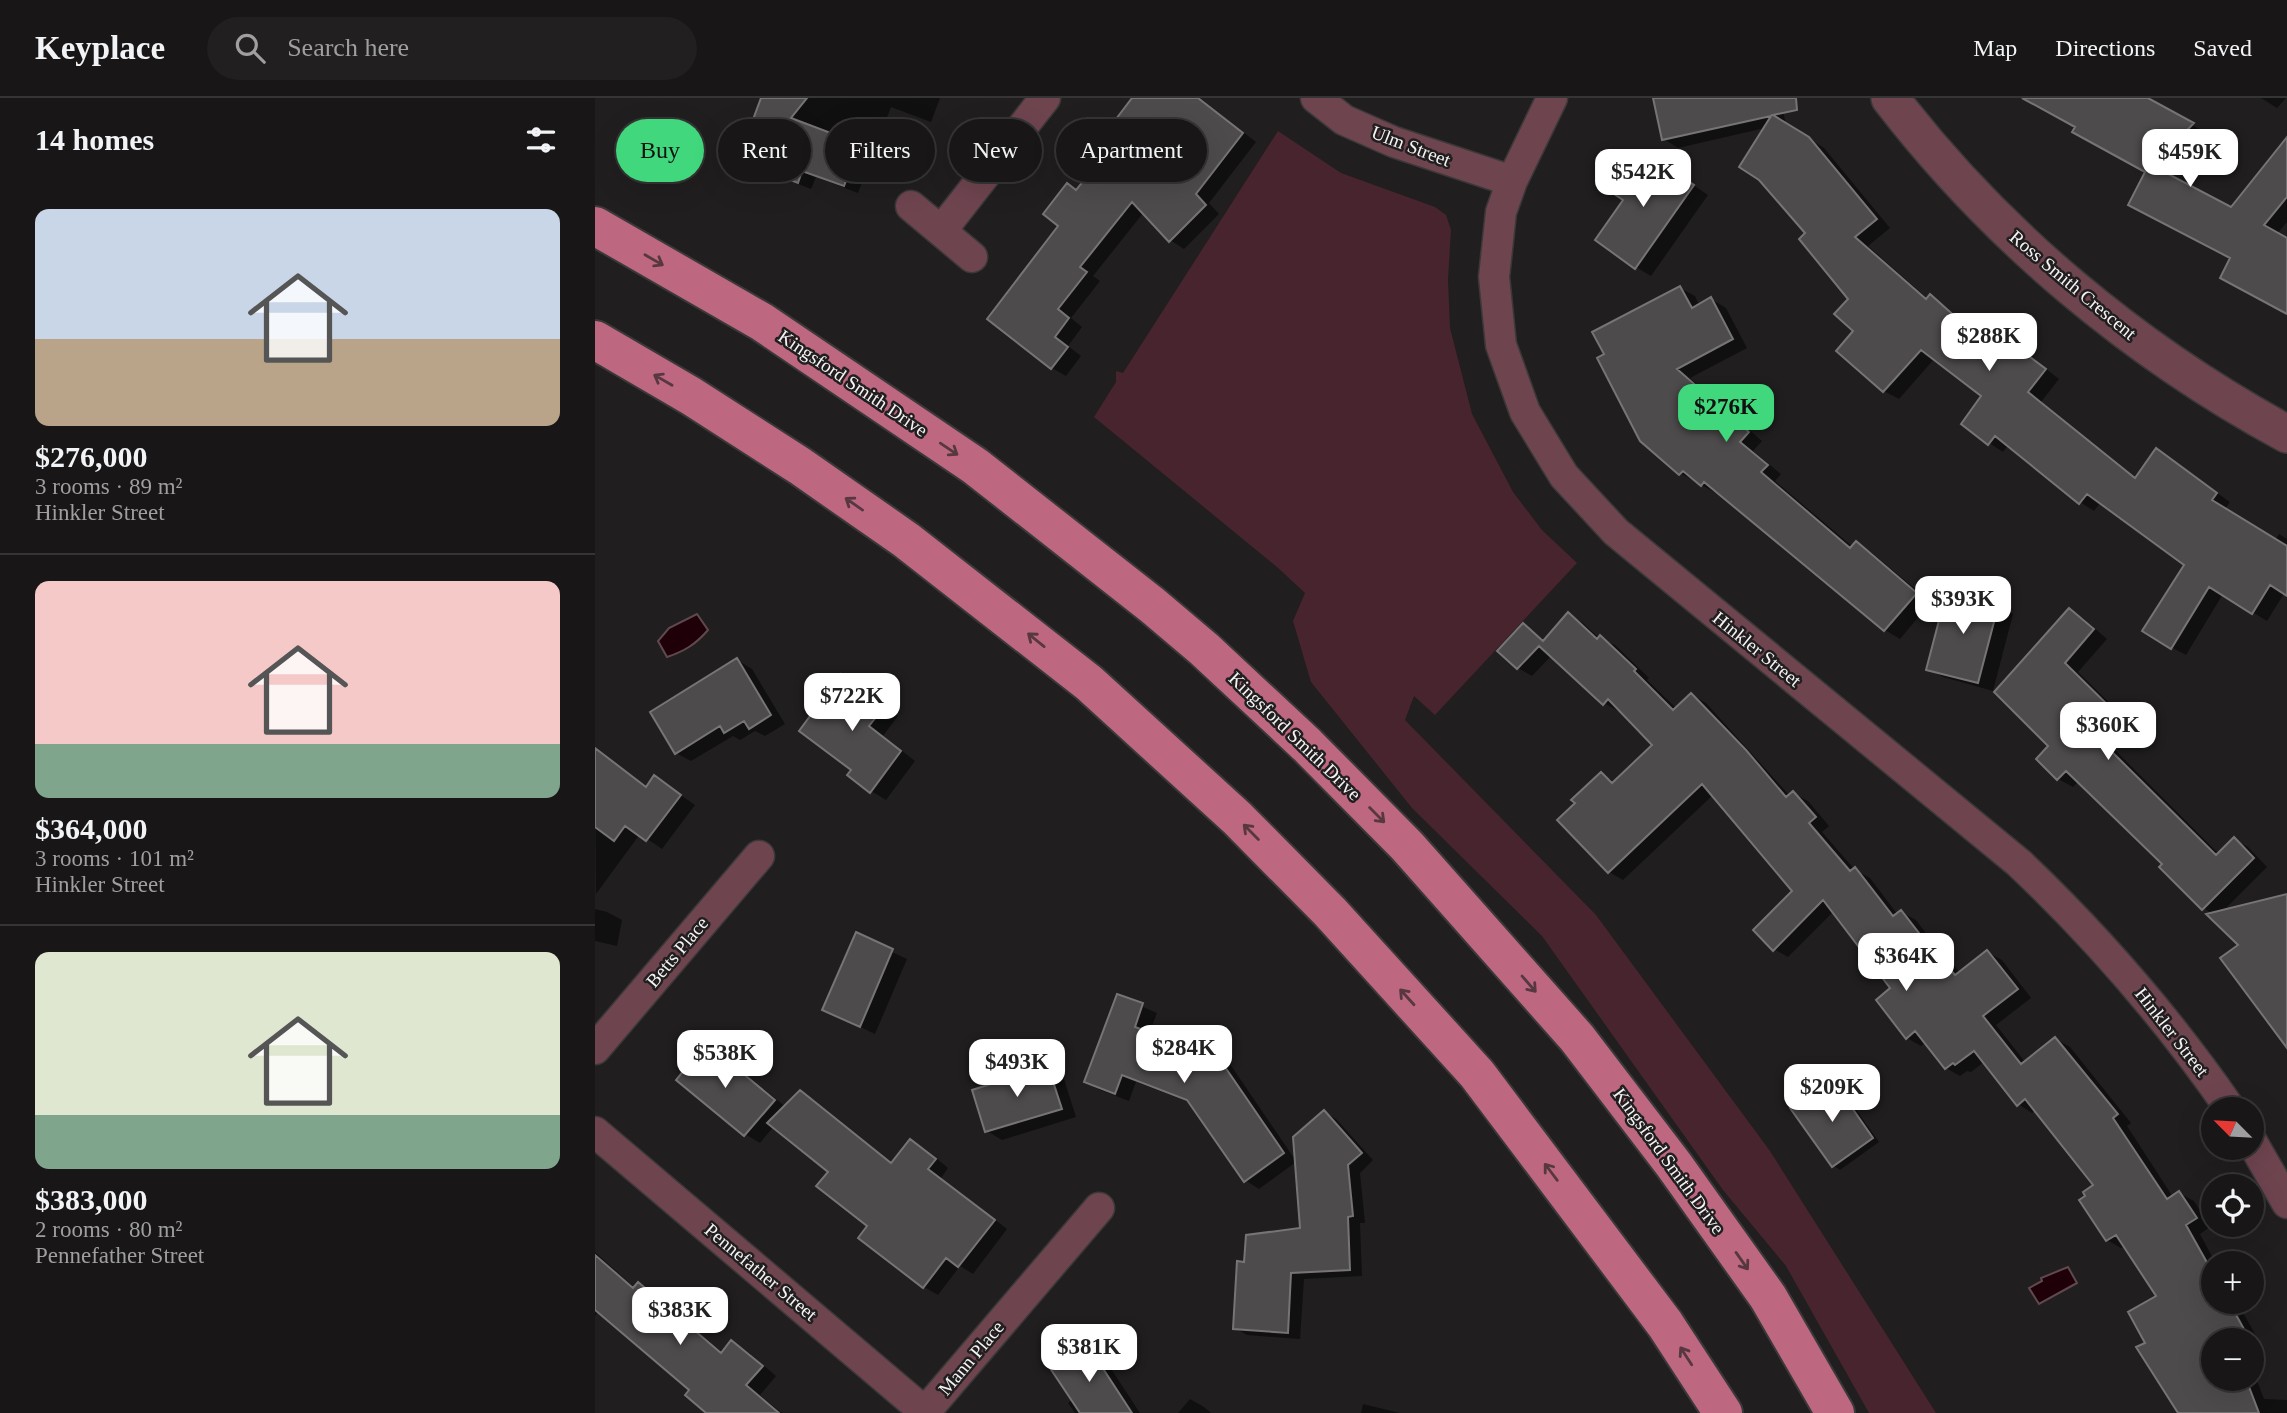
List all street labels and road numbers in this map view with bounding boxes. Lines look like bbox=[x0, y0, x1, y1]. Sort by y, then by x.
street label: Ulm Street bbox=[1369, 121, 1454, 171]
street label: Ross Smith Crescent bbox=[2006, 226, 2141, 344]
street label: Kingsford Smith Drive bbox=[774, 325, 932, 441]
street label: Hinkler Street bbox=[1709, 607, 1806, 691]
street label: Kingsford Smith Drive bbox=[1225, 668, 1365, 804]
street label: Betts Place bbox=[642, 913, 712, 991]
street label: Hinkler Street bbox=[2131, 983, 2214, 1081]
street label: Kingsford Smith Drive bbox=[1609, 1084, 1729, 1238]
street label: Pennefather Street bbox=[701, 1219, 822, 1325]
street label: Mann Place bbox=[934, 1317, 1008, 1399]

